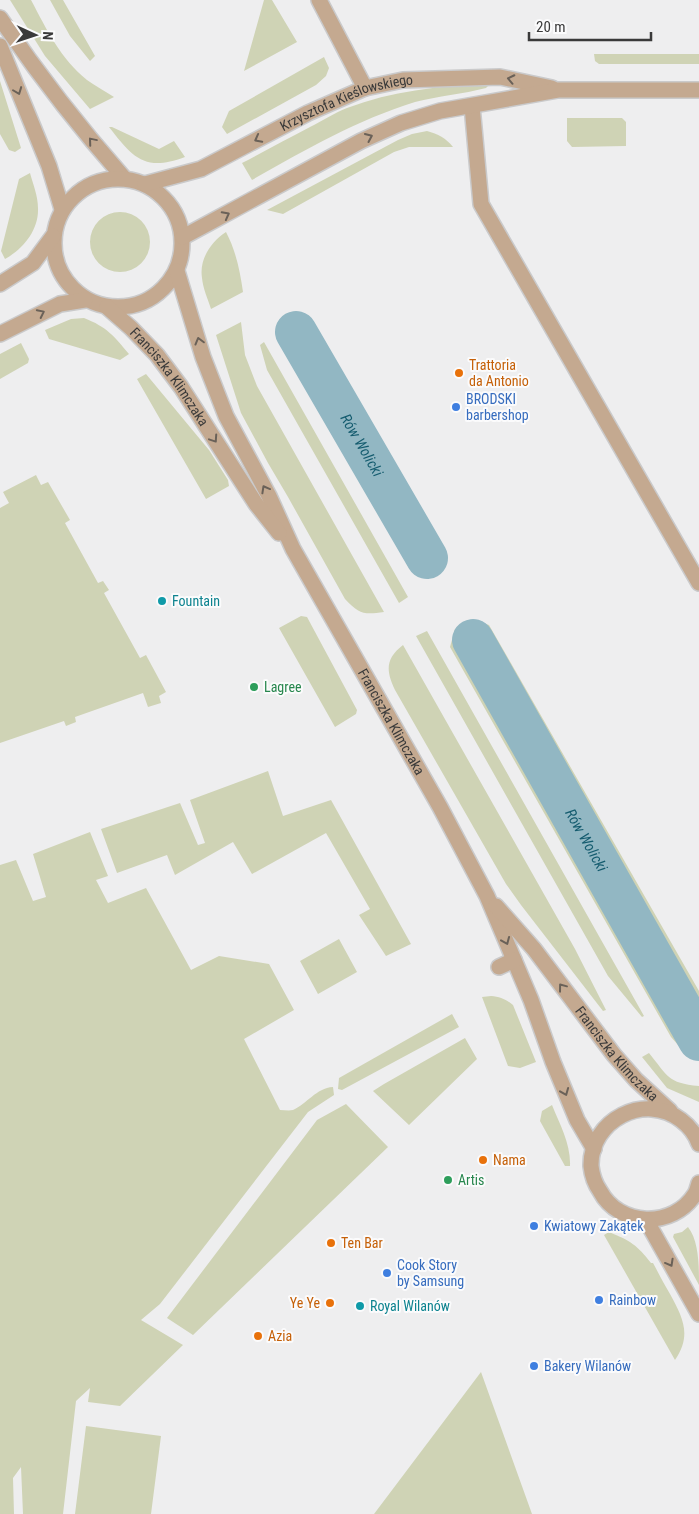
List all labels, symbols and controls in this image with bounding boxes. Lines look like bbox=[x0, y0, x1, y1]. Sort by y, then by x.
north arrow bbox=[10, 10, 60, 60]
scale bar bbox=[529, 10, 652, 42]
text: 20 m bbox=[536, 18, 566, 36]
text: N bbox=[40, 31, 56, 40]
street label: Krzysztofa Kieślowskiego bbox=[277, 72, 413, 134]
one-way arrow bbox=[506, 75, 515, 85]
one-way arrow bbox=[12, 86, 22, 95]
one-way arrow bbox=[255, 133, 264, 143]
one-way arrow bbox=[364, 133, 373, 144]
one-way arrow bbox=[89, 138, 98, 147]
one-way arrow bbox=[221, 211, 230, 221]
one-way arrow bbox=[36, 309, 45, 319]
street label: Franciszka Klimczaka bbox=[127, 324, 212, 429]
one-way arrow bbox=[194, 338, 204, 346]
place label: Trattoria da Antonio bbox=[469, 357, 529, 389]
marker: Trattoria da Antonio bbox=[453, 367, 465, 379]
place label: BRODSKI barbershop bbox=[466, 391, 529, 423]
marker: BRODSKI barbershop bbox=[450, 401, 462, 413]
water label: Rów Wolicki bbox=[336, 411, 387, 480]
one-way arrow bbox=[208, 433, 218, 442]
one-way arrow bbox=[262, 485, 272, 494]
place label: Fountain bbox=[172, 593, 220, 609]
marker: Fountain bbox=[156, 595, 168, 607]
street label: Franciszka Klimczaka bbox=[355, 666, 428, 778]
place label: Lagree bbox=[264, 679, 302, 695]
marker: Lagree bbox=[248, 681, 260, 693]
water label: Rów Wolicki bbox=[561, 806, 611, 875]
one-way arrow bbox=[500, 936, 510, 944]
one-way arrow bbox=[559, 984, 567, 993]
street label: Franciszka Klimczaka bbox=[572, 1003, 662, 1104]
one-way arrow bbox=[559, 1087, 570, 1096]
place label: Nama bbox=[493, 1152, 526, 1168]
marker: Nama bbox=[477, 1154, 489, 1166]
place label: Artis bbox=[458, 1172, 484, 1188]
marker: Artis bbox=[442, 1174, 454, 1186]
place label: Kwiatowy Zakątek bbox=[544, 1218, 644, 1234]
marker: Kwiatowy Zakątek bbox=[528, 1220, 540, 1232]
place label: Ten Bar bbox=[341, 1235, 383, 1251]
marker: Ten Bar bbox=[325, 1237, 337, 1249]
place label: Cook Story by Samsung bbox=[397, 1257, 464, 1289]
one-way arrow bbox=[664, 1257, 674, 1266]
marker: Cook Story by Samsung bbox=[381, 1267, 393, 1279]
place label: Rainbow bbox=[609, 1292, 656, 1308]
marker: Rainbow bbox=[593, 1294, 605, 1306]
place label: Ye Ye bbox=[290, 1295, 320, 1311]
marker: Ye Ye bbox=[324, 1297, 336, 1309]
place label: Royal Wilanów bbox=[370, 1298, 450, 1314]
marker: Royal Wilanów bbox=[354, 1300, 366, 1312]
place label: Azia bbox=[268, 1328, 292, 1344]
marker: Azia bbox=[252, 1330, 264, 1342]
place label: Bakery Wilanów bbox=[544, 1358, 631, 1374]
marker: Bakery Wilanów bbox=[528, 1360, 540, 1372]

